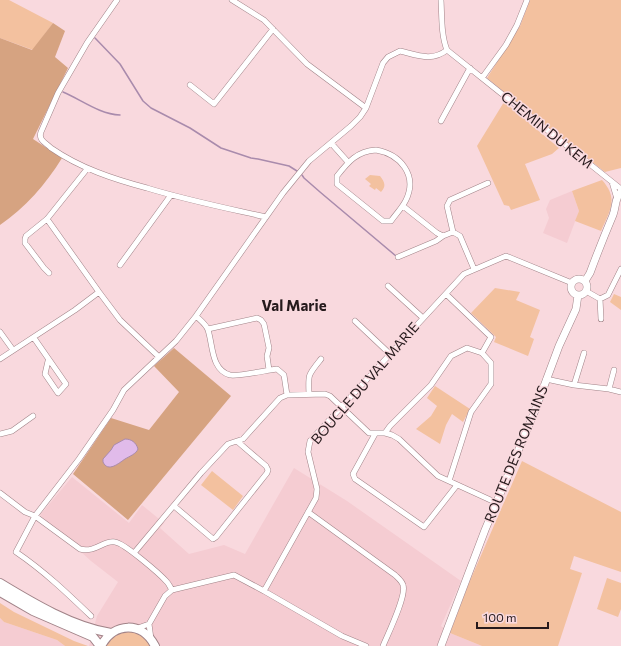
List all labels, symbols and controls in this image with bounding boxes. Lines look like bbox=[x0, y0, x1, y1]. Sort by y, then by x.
street label: CHEMIN DU KEM bbox=[498, 87, 597, 172]
district label: Val Marie bbox=[261, 296, 327, 314]
street label: BOUCLE DU VAL MARIE bbox=[307, 318, 422, 447]
street label: ROUTE DES ROMAINS bbox=[480, 383, 551, 525]
scale bar bbox=[477, 604, 548, 630]
text: 100 m bbox=[483, 610, 517, 624]

